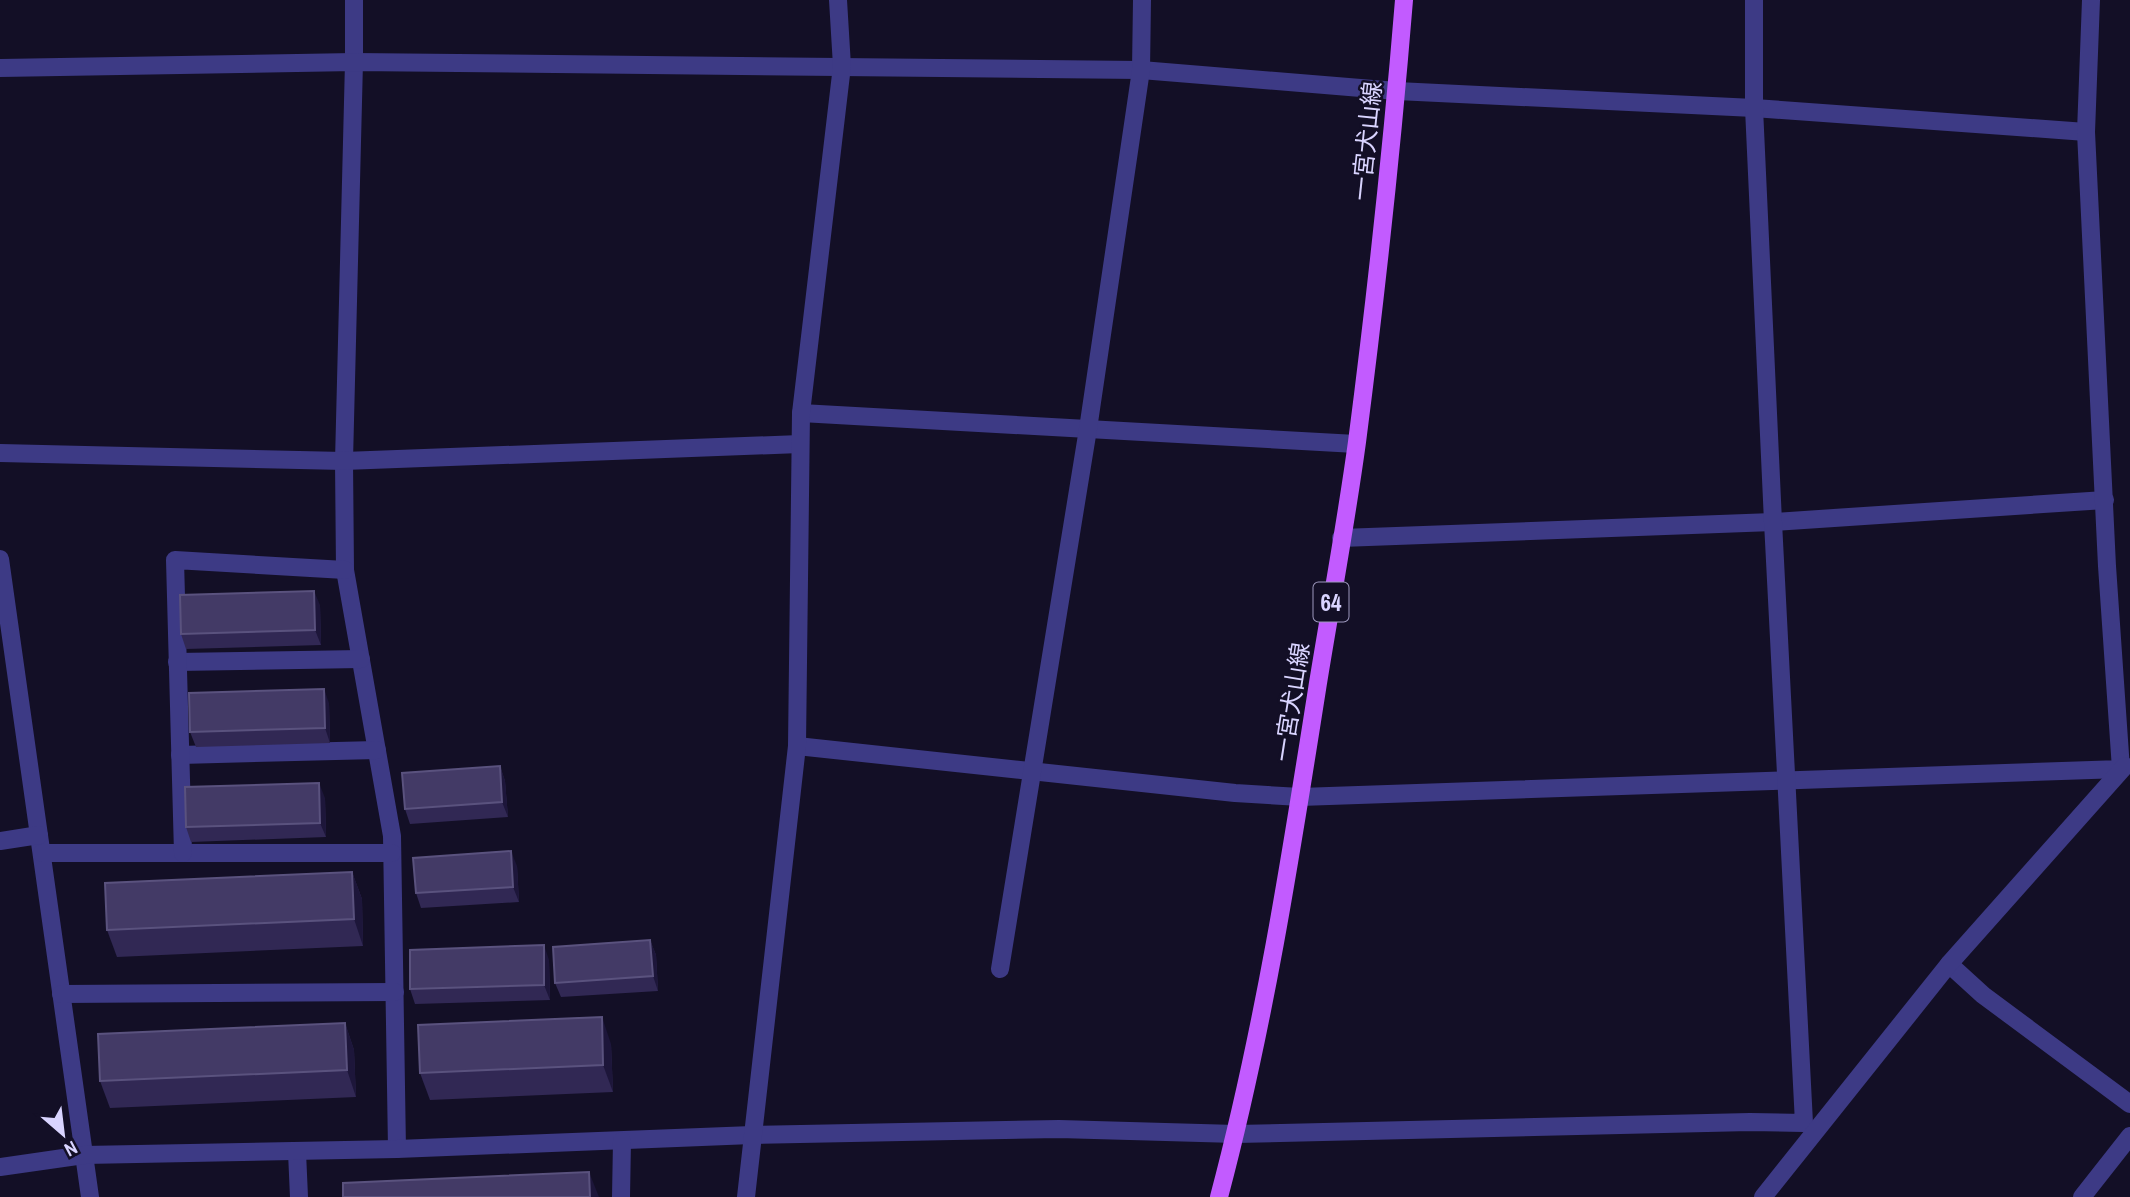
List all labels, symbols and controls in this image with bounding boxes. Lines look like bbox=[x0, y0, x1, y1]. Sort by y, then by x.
street label: 一宮犬山線 bbox=[1344, 80, 1388, 202]
road number: 64 bbox=[1314, 582, 1348, 622]
street label: 一宮犬山線 bbox=[1266, 640, 1316, 764]
north arrow bbox=[28, 1099, 98, 1169]
text: N bbox=[60, 1135, 82, 1163]

